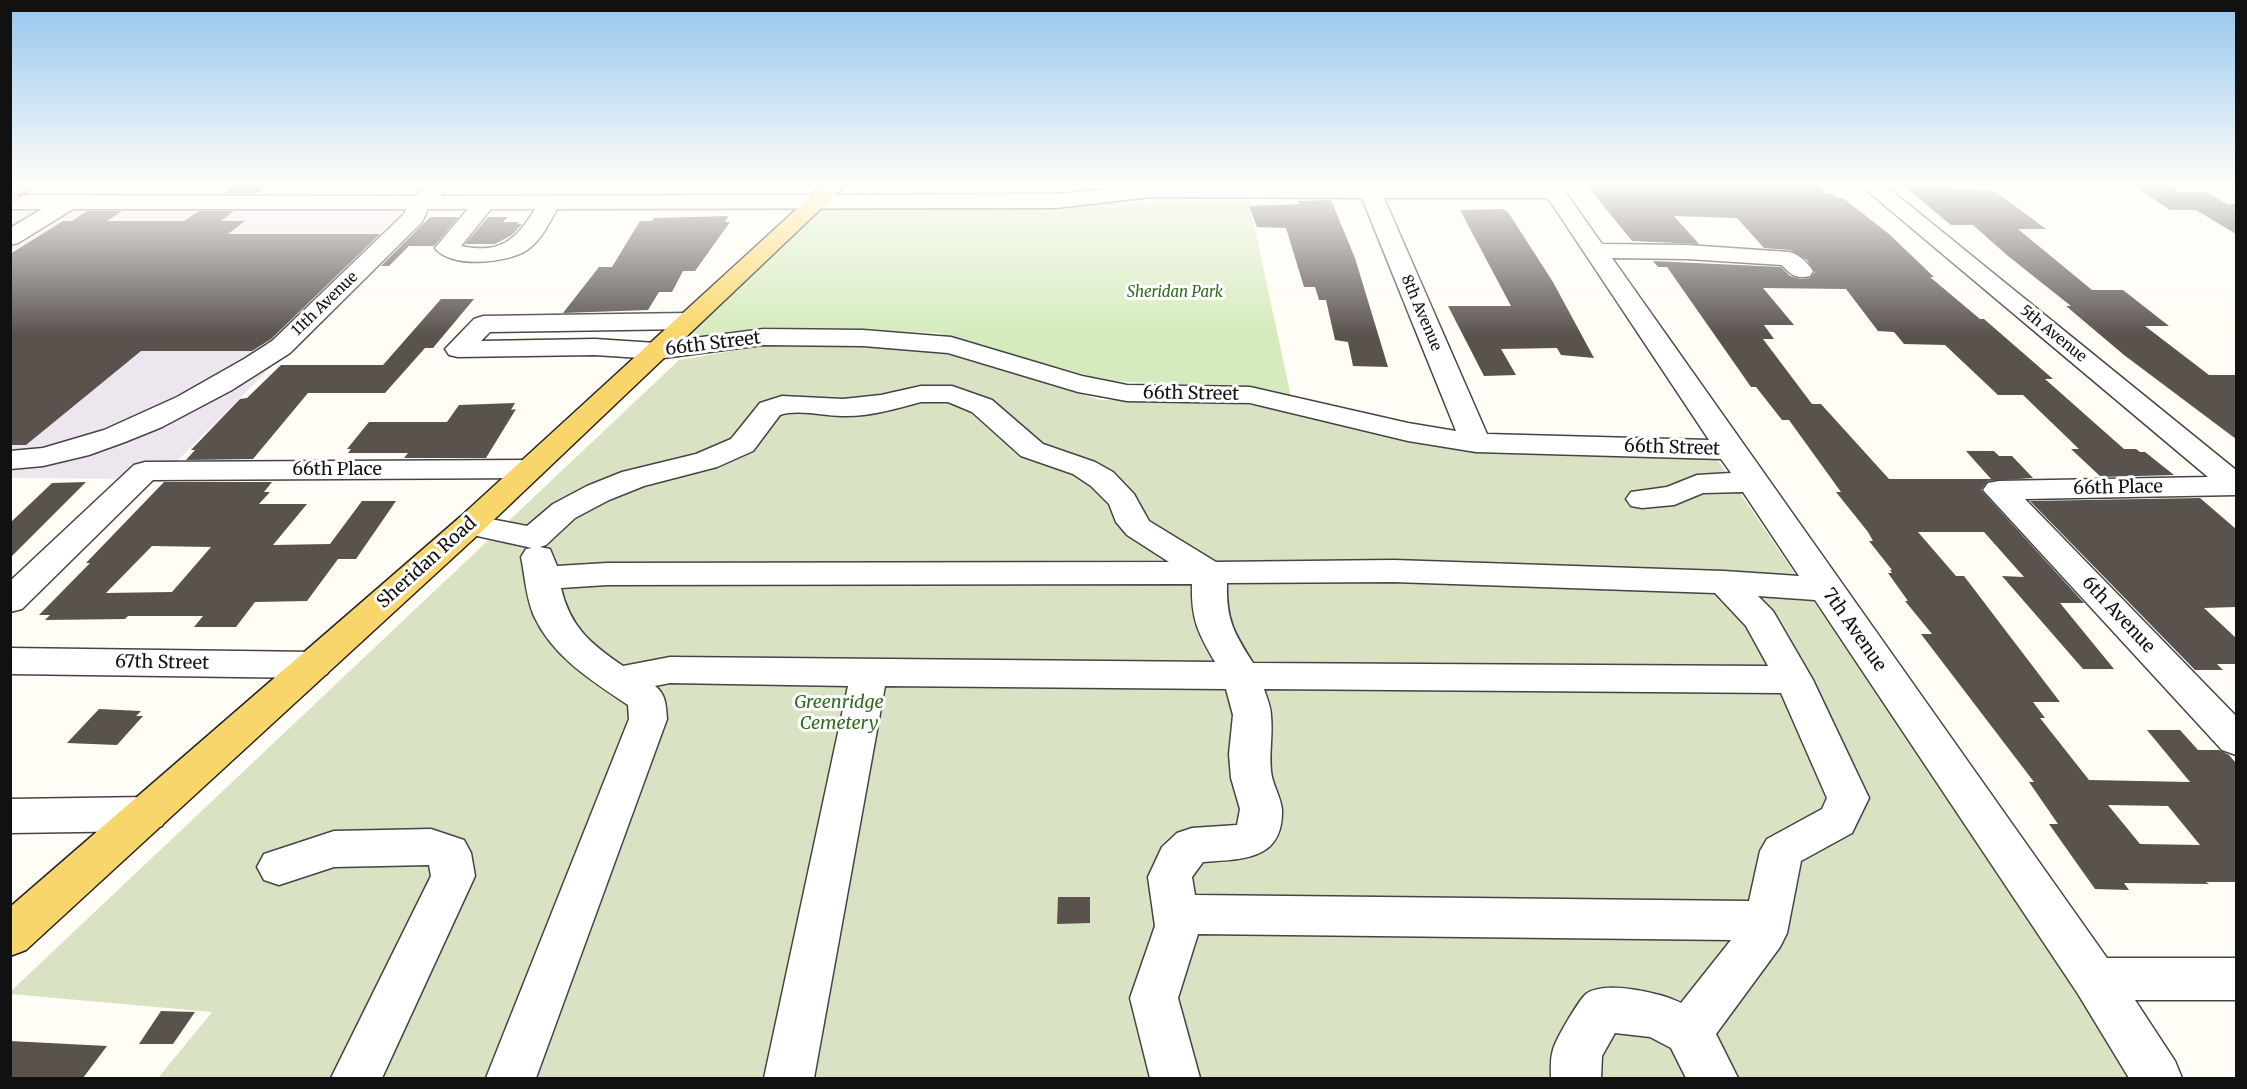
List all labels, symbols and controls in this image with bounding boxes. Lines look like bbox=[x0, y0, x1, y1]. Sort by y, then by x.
street label: 11th Avenue bbox=[288, 268, 362, 340]
street label: 8th Avenue bbox=[1397, 272, 1445, 354]
park label: Sheridan Park bbox=[1127, 284, 1223, 302]
street label: 5th Avenue bbox=[2016, 302, 2090, 366]
street label: 66th Street bbox=[664, 327, 762, 361]
street label: 66th Street bbox=[1143, 382, 1239, 406]
street label: 66th Street bbox=[1624, 436, 1720, 460]
street label: 66th Place bbox=[292, 459, 382, 481]
street label: 66th Place bbox=[2073, 476, 2163, 500]
street label: Sheridan Road bbox=[373, 513, 481, 613]
street label: 6th Avenue bbox=[2077, 572, 2159, 658]
street label: 7th Avenue bbox=[1818, 584, 1890, 676]
street label: 67th Street bbox=[115, 651, 209, 675]
park label: Greenridge Cemetery bbox=[794, 692, 884, 734]

